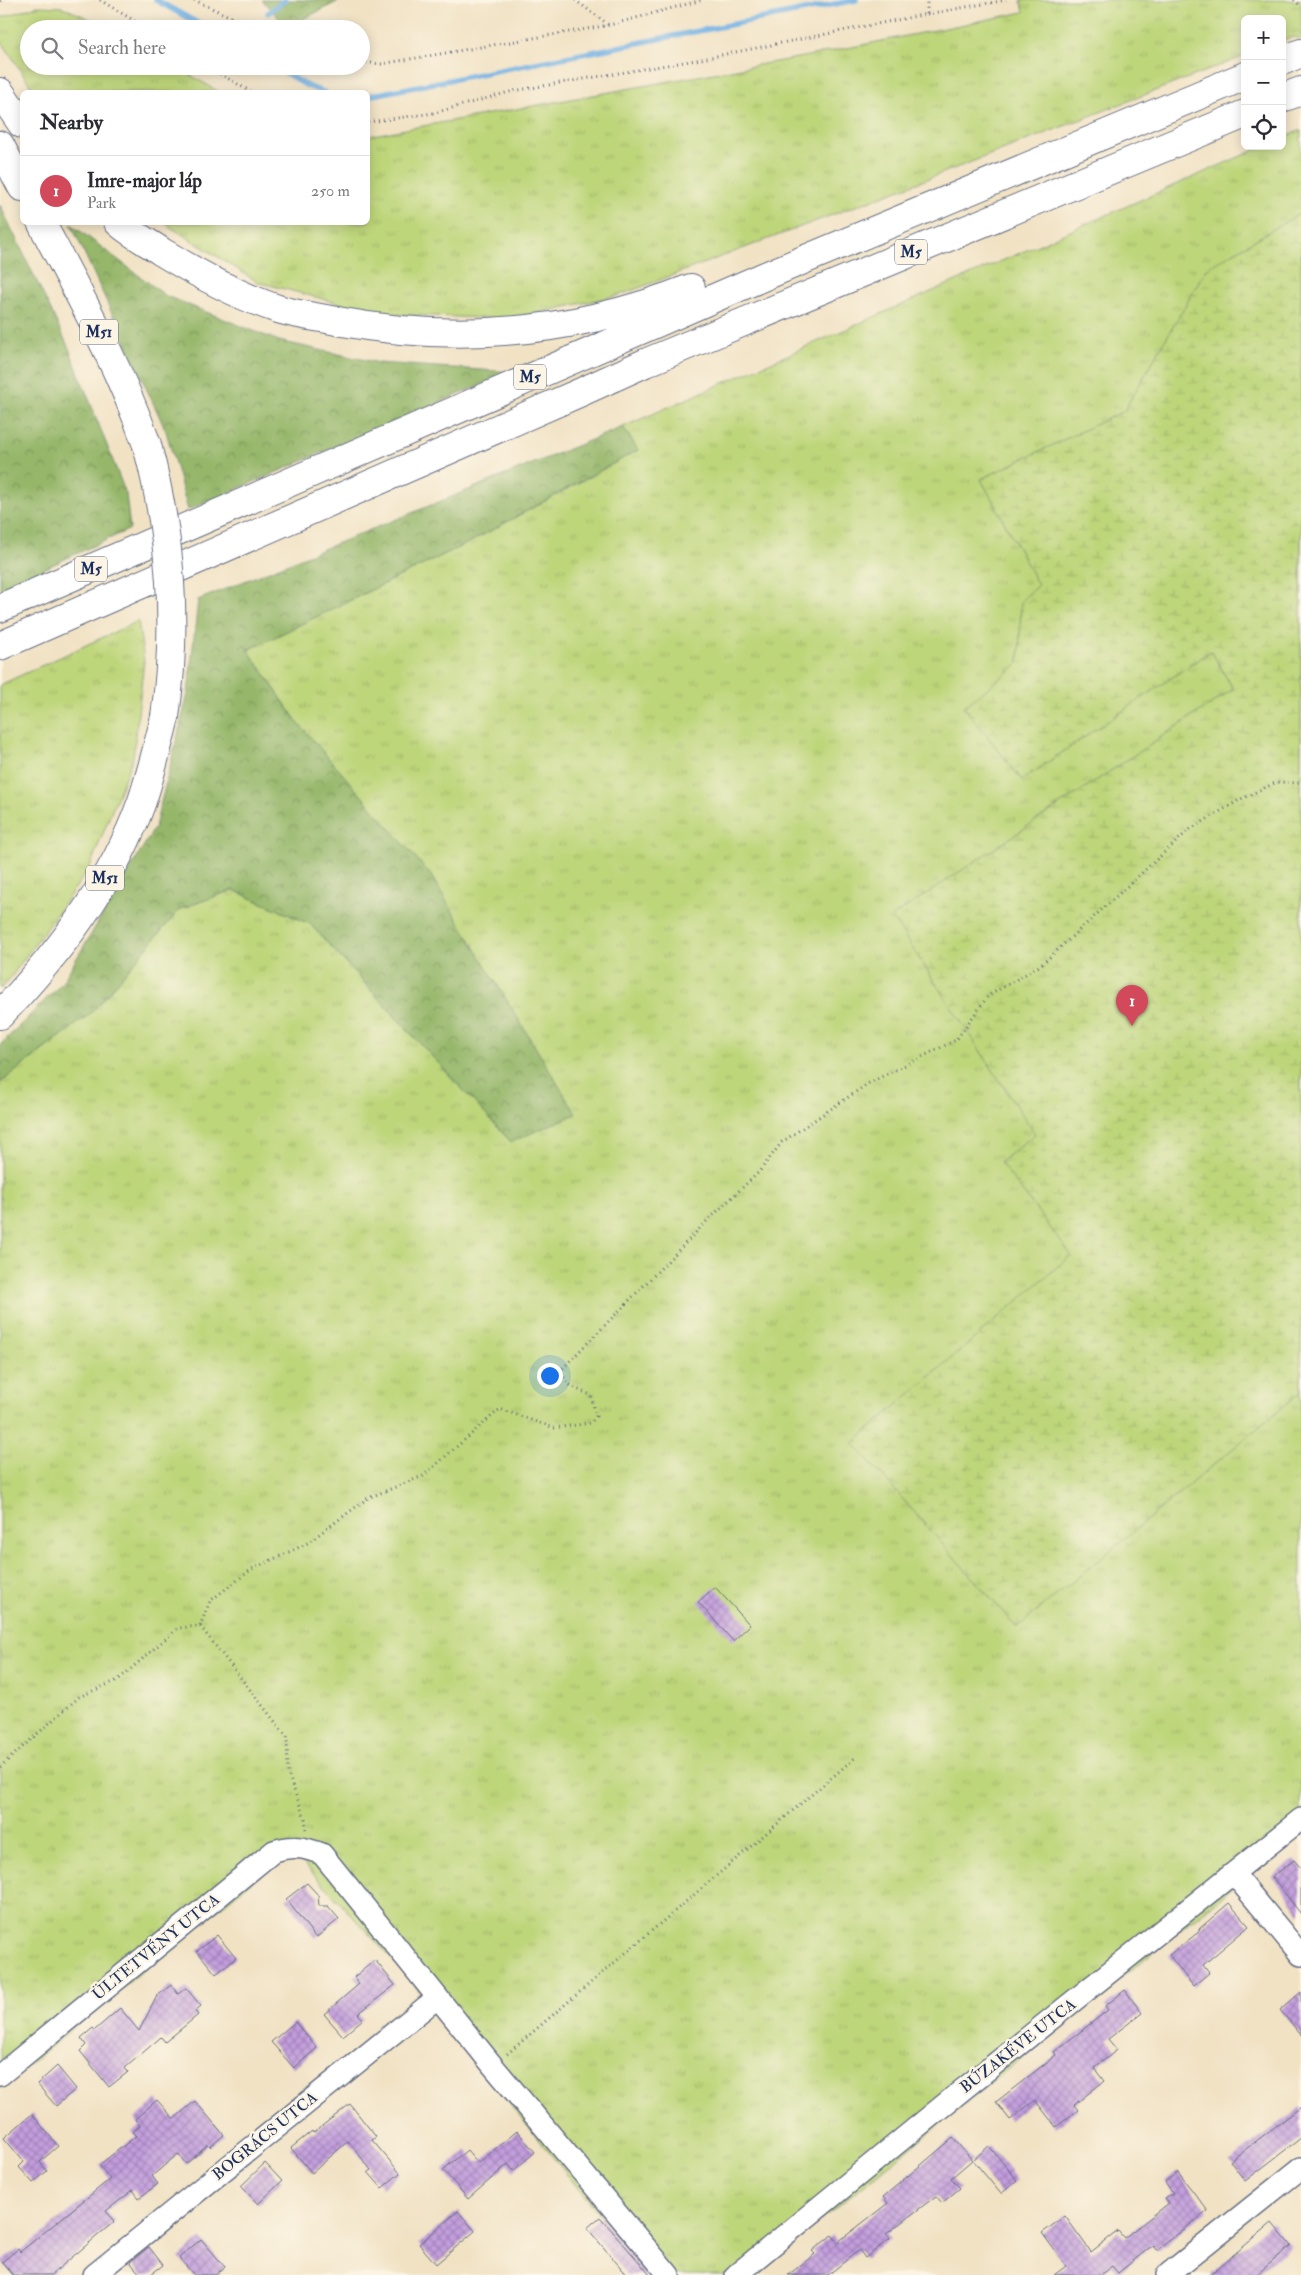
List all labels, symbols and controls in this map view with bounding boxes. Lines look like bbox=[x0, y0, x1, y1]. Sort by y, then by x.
map controls bbox=[1241, 15, 1286, 150]
button: + bbox=[1241, 15, 1286, 60]
search box bbox=[20, 20, 370, 75]
icon: search bbox=[38, 34, 66, 62]
text: Search here bbox=[78, 36, 166, 60]
button: − bbox=[1241, 60, 1286, 105]
button: locate bbox=[1241, 105, 1286, 150]
text: Nearby bbox=[40, 109, 103, 136]
text: Imre-major láp bbox=[87, 169, 202, 193]
text: 1 bbox=[53, 181, 59, 201]
text: 250 m bbox=[311, 181, 350, 201]
text: Park bbox=[87, 193, 116, 213]
road number: M5 bbox=[895, 240, 927, 264]
road number: M51 bbox=[80, 320, 118, 344]
road number: M5 bbox=[514, 364, 546, 390]
road number: M5 bbox=[75, 556, 107, 582]
road number: M51 bbox=[86, 866, 124, 890]
pin: 1 bbox=[1116, 985, 1148, 1026]
your location bbox=[537, 1363, 563, 1389]
street label: ÜLTETVÉNY UTCA bbox=[88, 1889, 224, 2005]
street label: BÚZAKÉVE UTCA bbox=[955, 1994, 1080, 2098]
street label: BOGRÁCS UTCA bbox=[208, 2087, 322, 2185]

